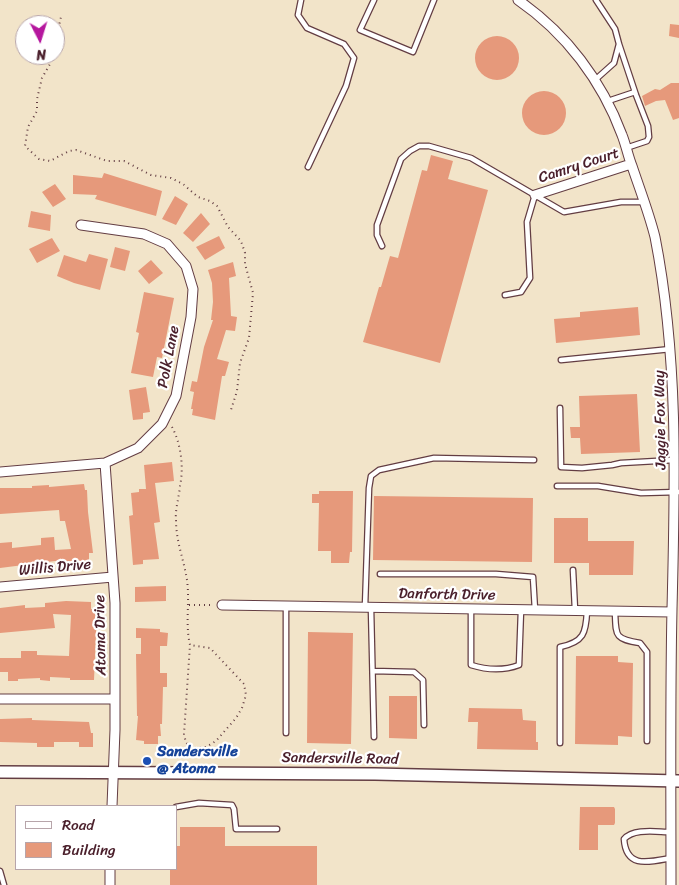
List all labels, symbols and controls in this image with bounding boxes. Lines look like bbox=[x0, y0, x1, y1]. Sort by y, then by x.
north arrow bbox=[15, 15, 65, 65]
text: N bbox=[35, 42, 47, 67]
street label: Camry Court bbox=[536, 144, 622, 188]
street label: Polk Lane bbox=[154, 324, 184, 390]
street label: Jaggie Fox Way bbox=[651, 370, 671, 470]
street label: Willis Drive bbox=[18, 556, 92, 580]
street label: Danforth Drive bbox=[398, 585, 496, 605]
street label: Atoma Drive bbox=[91, 594, 111, 676]
place label: Sandersville @ Atoma bbox=[157, 743, 238, 778]
street label: Sandersville Road bbox=[281, 749, 399, 769]
marker: Sandersville @ Atoma bbox=[141, 755, 153, 767]
legend bbox=[15, 805, 178, 870]
text: Road bbox=[62, 812, 94, 838]
text: Building bbox=[62, 837, 116, 863]

